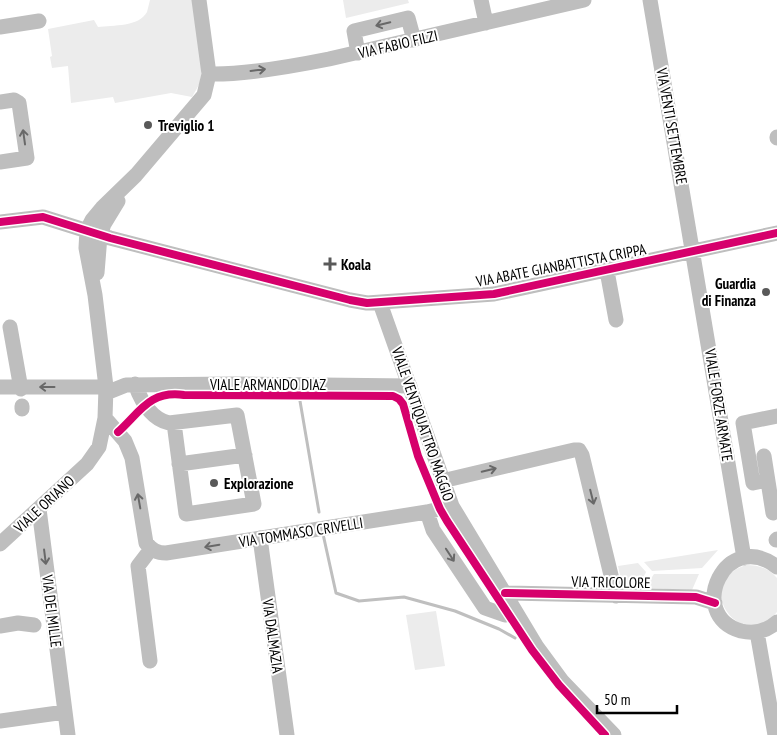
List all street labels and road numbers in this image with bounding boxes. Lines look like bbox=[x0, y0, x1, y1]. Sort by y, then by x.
street label: VIA FABIO FILZI bbox=[356, 26, 440, 63]
street label: VIA VENTI SETTEMBRE bbox=[652, 65, 692, 186]
street label: VIA ABATE GIANBATTISTA CRIPPA bbox=[473, 239, 648, 291]
street label: VIALE VENTIQUATTRO MAGGIO bbox=[387, 344, 458, 504]
street label: VIALE FORZE ARMATE bbox=[701, 346, 737, 463]
street label: VIALE ARMANDO DIAZ bbox=[209, 375, 326, 394]
street label: VIALE ORIANO bbox=[9, 471, 78, 537]
street label: VIA TOMMASO CRIVELLI bbox=[237, 513, 364, 551]
street label: VIA TRICOLORE bbox=[570, 572, 651, 592]
street label: VIA DEI MILLE bbox=[38, 573, 66, 648]
street label: VIA DALMAZIA bbox=[258, 597, 288, 675]

